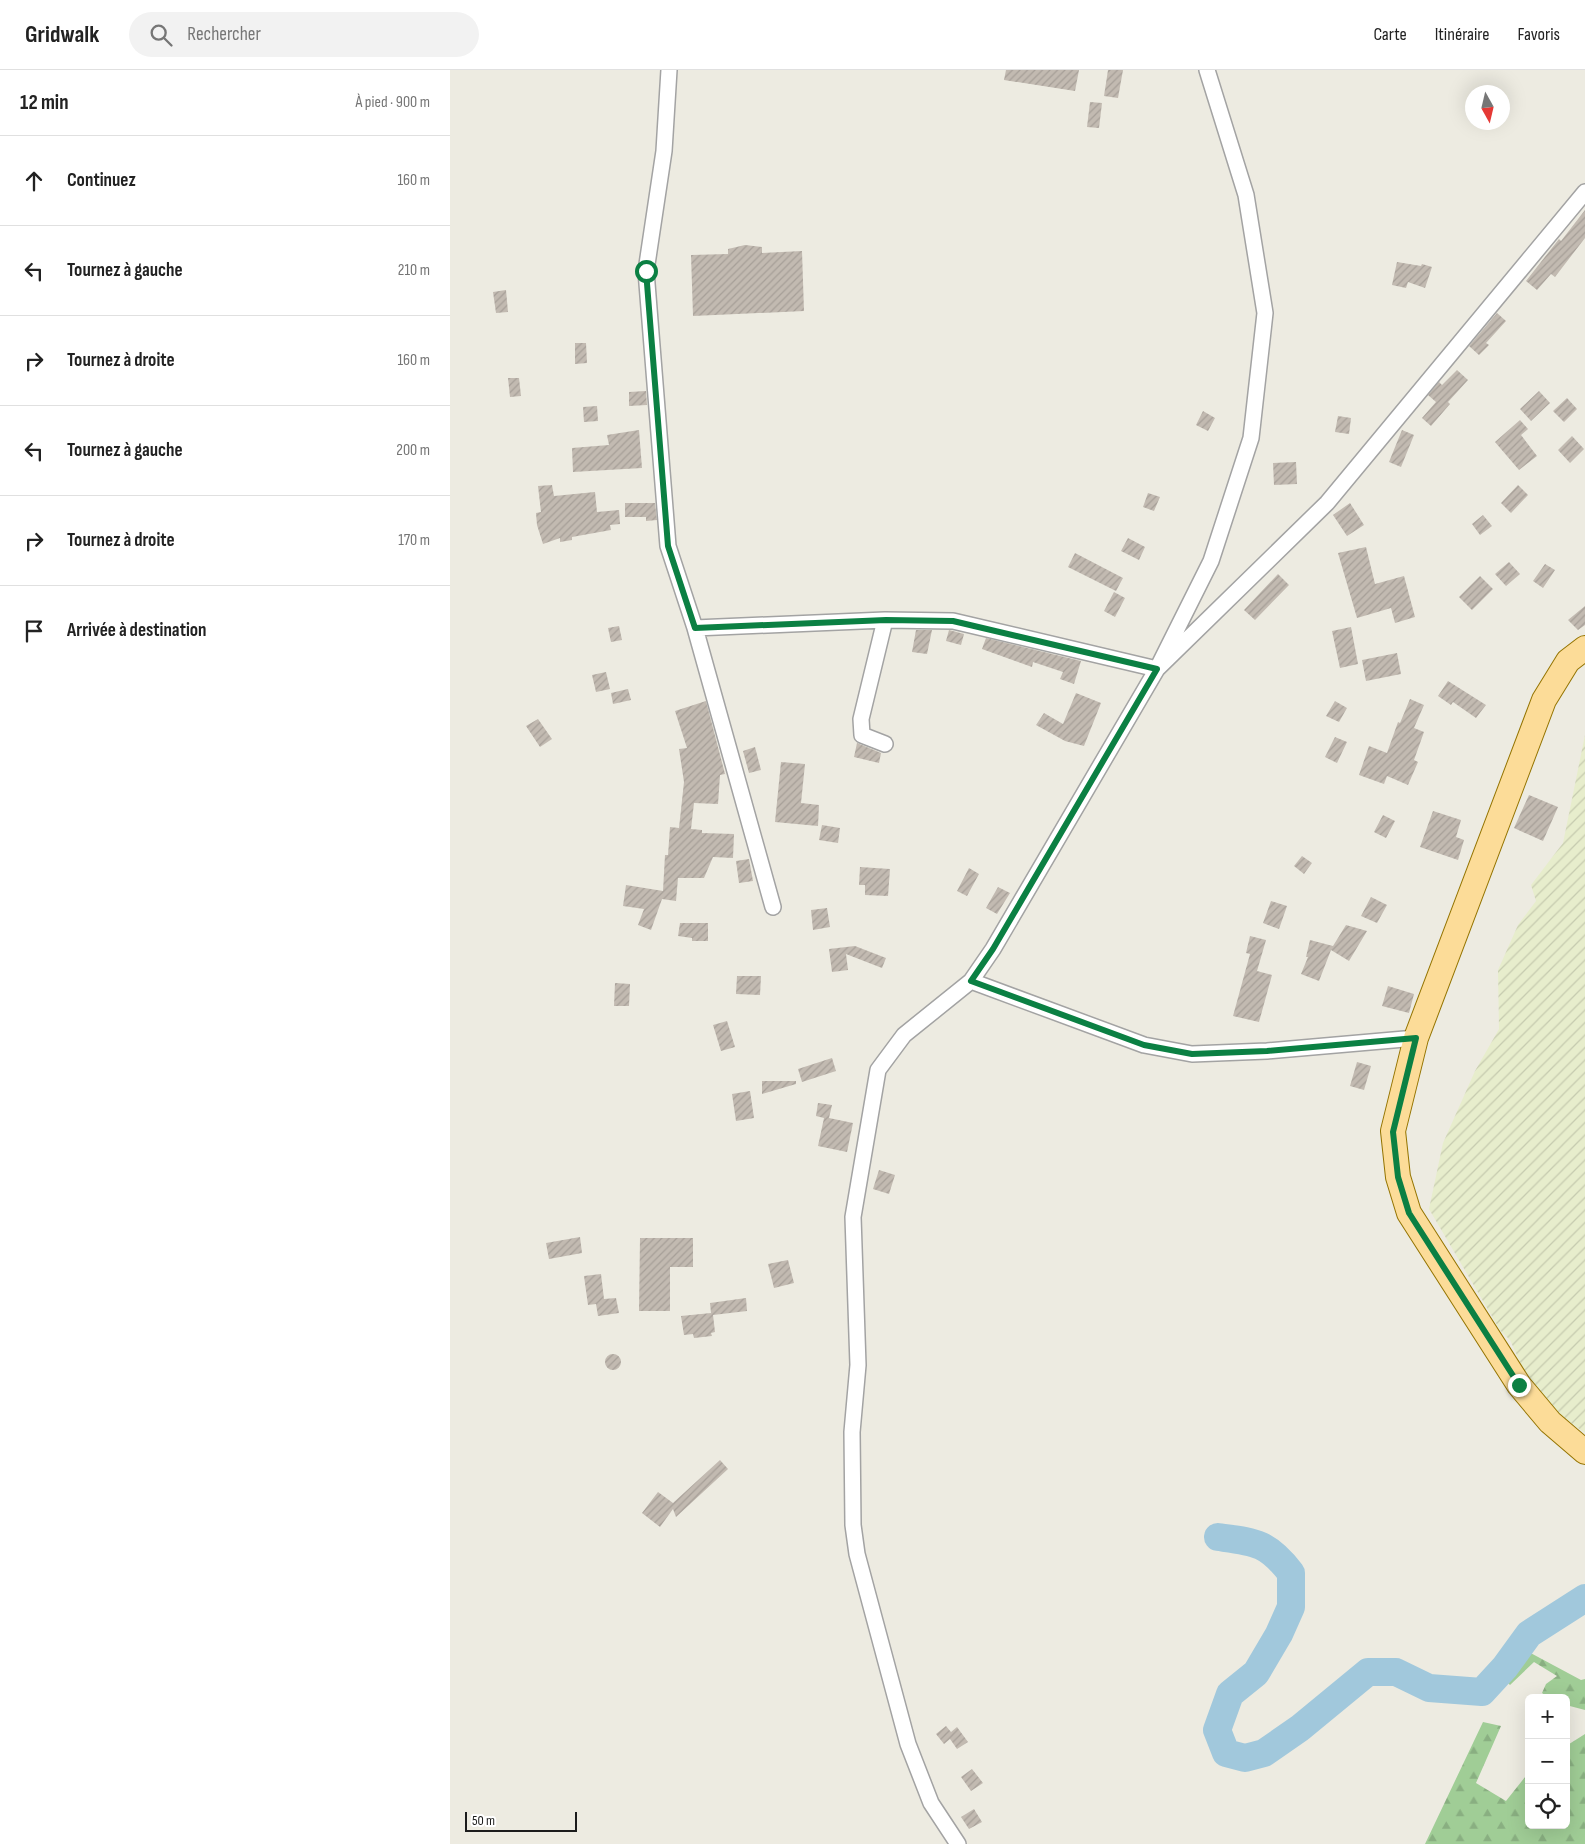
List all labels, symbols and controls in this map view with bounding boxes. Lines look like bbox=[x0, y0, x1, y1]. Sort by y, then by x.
search box bbox=[129, 12, 479, 57]
text: Gridwalk bbox=[25, 20, 99, 49]
icon: search bbox=[147, 21, 175, 49]
text: Rechercher bbox=[187, 23, 261, 46]
text: Carte bbox=[1373, 24, 1407, 45]
text: Itinéraire bbox=[1435, 24, 1489, 45]
text: Favoris bbox=[1517, 24, 1560, 45]
north arrow bbox=[1465, 85, 1510, 130]
text: 12 min bbox=[20, 90, 68, 115]
text: À pied · 900 m bbox=[355, 93, 430, 112]
icon: ahead bbox=[20, 167, 48, 195]
text: Continuez bbox=[67, 169, 136, 192]
text: 160 m bbox=[397, 171, 430, 190]
icon: left bbox=[20, 257, 48, 285]
text: Tournez à gauche bbox=[67, 259, 183, 282]
route start bbox=[635, 260, 658, 283]
text: 210 m bbox=[398, 261, 430, 280]
icon: right bbox=[20, 347, 48, 375]
text: Tournez à droite bbox=[67, 349, 175, 372]
text: 160 m bbox=[397, 351, 430, 370]
icon: left bbox=[20, 437, 48, 465]
text: Tournez à gauche bbox=[67, 439, 183, 462]
text: 200 m bbox=[396, 441, 430, 460]
icon: right bbox=[20, 527, 48, 555]
text: Tournez à droite bbox=[67, 529, 175, 552]
text: 170 m bbox=[398, 531, 430, 550]
icon: arrive bbox=[20, 617, 48, 645]
text: Arrivée à destination bbox=[67, 619, 207, 642]
route end bbox=[1508, 1374, 1531, 1397]
map controls bbox=[1525, 1694, 1570, 1829]
button: + bbox=[1525, 1694, 1570, 1739]
button: − bbox=[1525, 1739, 1570, 1784]
button: locate bbox=[1525, 1784, 1570, 1829]
scale bar bbox=[465, 1809, 578, 1832]
text: 50 m bbox=[472, 1812, 495, 1829]

